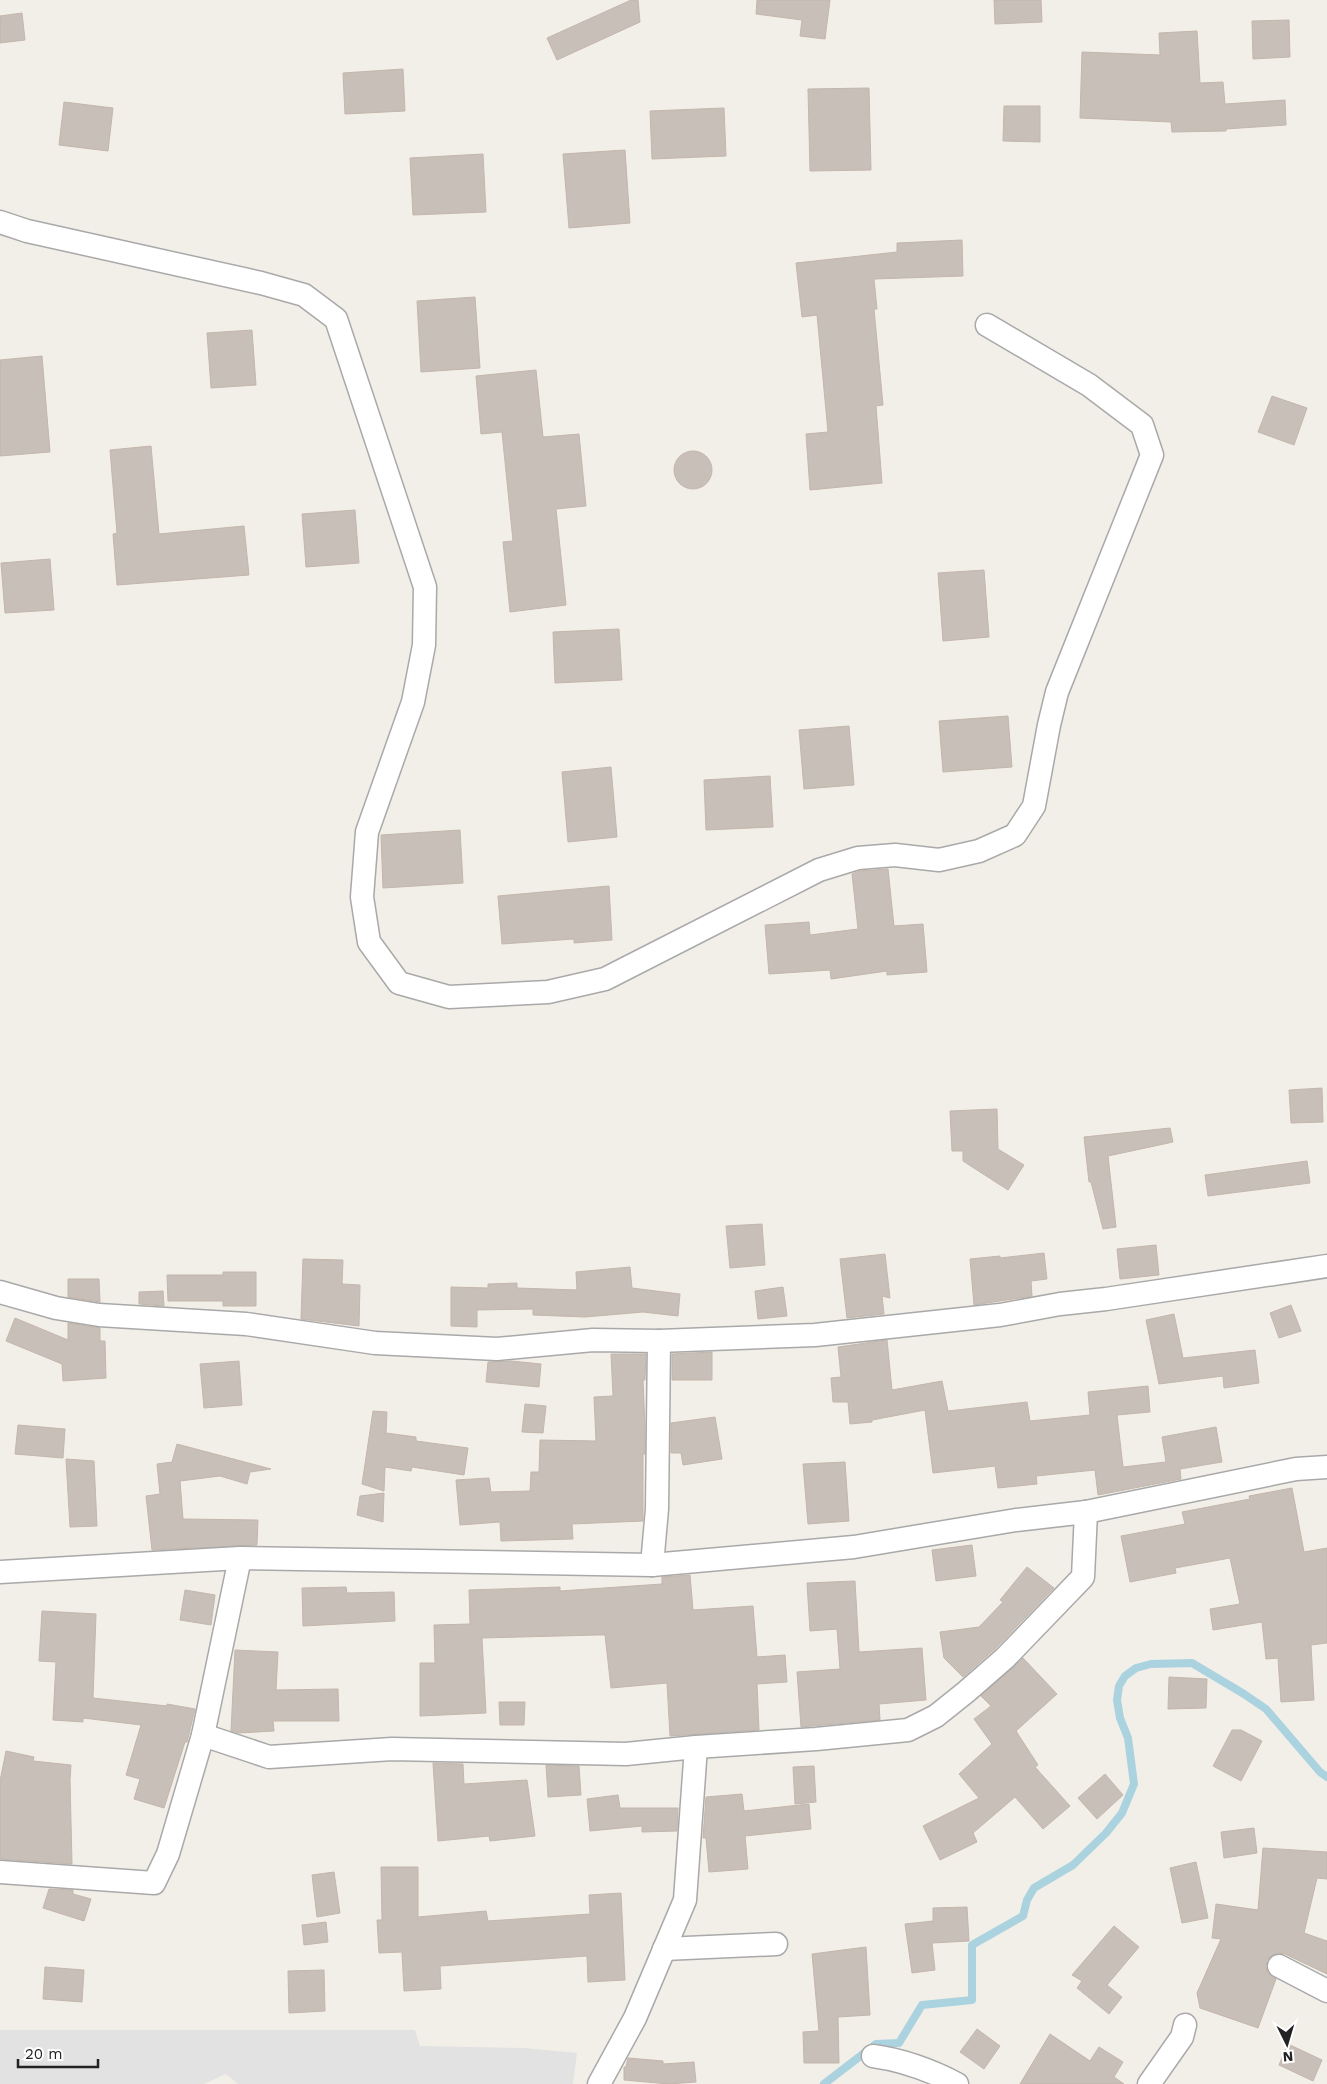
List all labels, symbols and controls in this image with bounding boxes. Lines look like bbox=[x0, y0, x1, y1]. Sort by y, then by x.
north arrow bbox=[1262, 2019, 1312, 2069]
scale bar bbox=[18, 2036, 98, 2068]
text: 20 m bbox=[25, 2045, 63, 2063]
text: N bbox=[1282, 2049, 1294, 2065]

